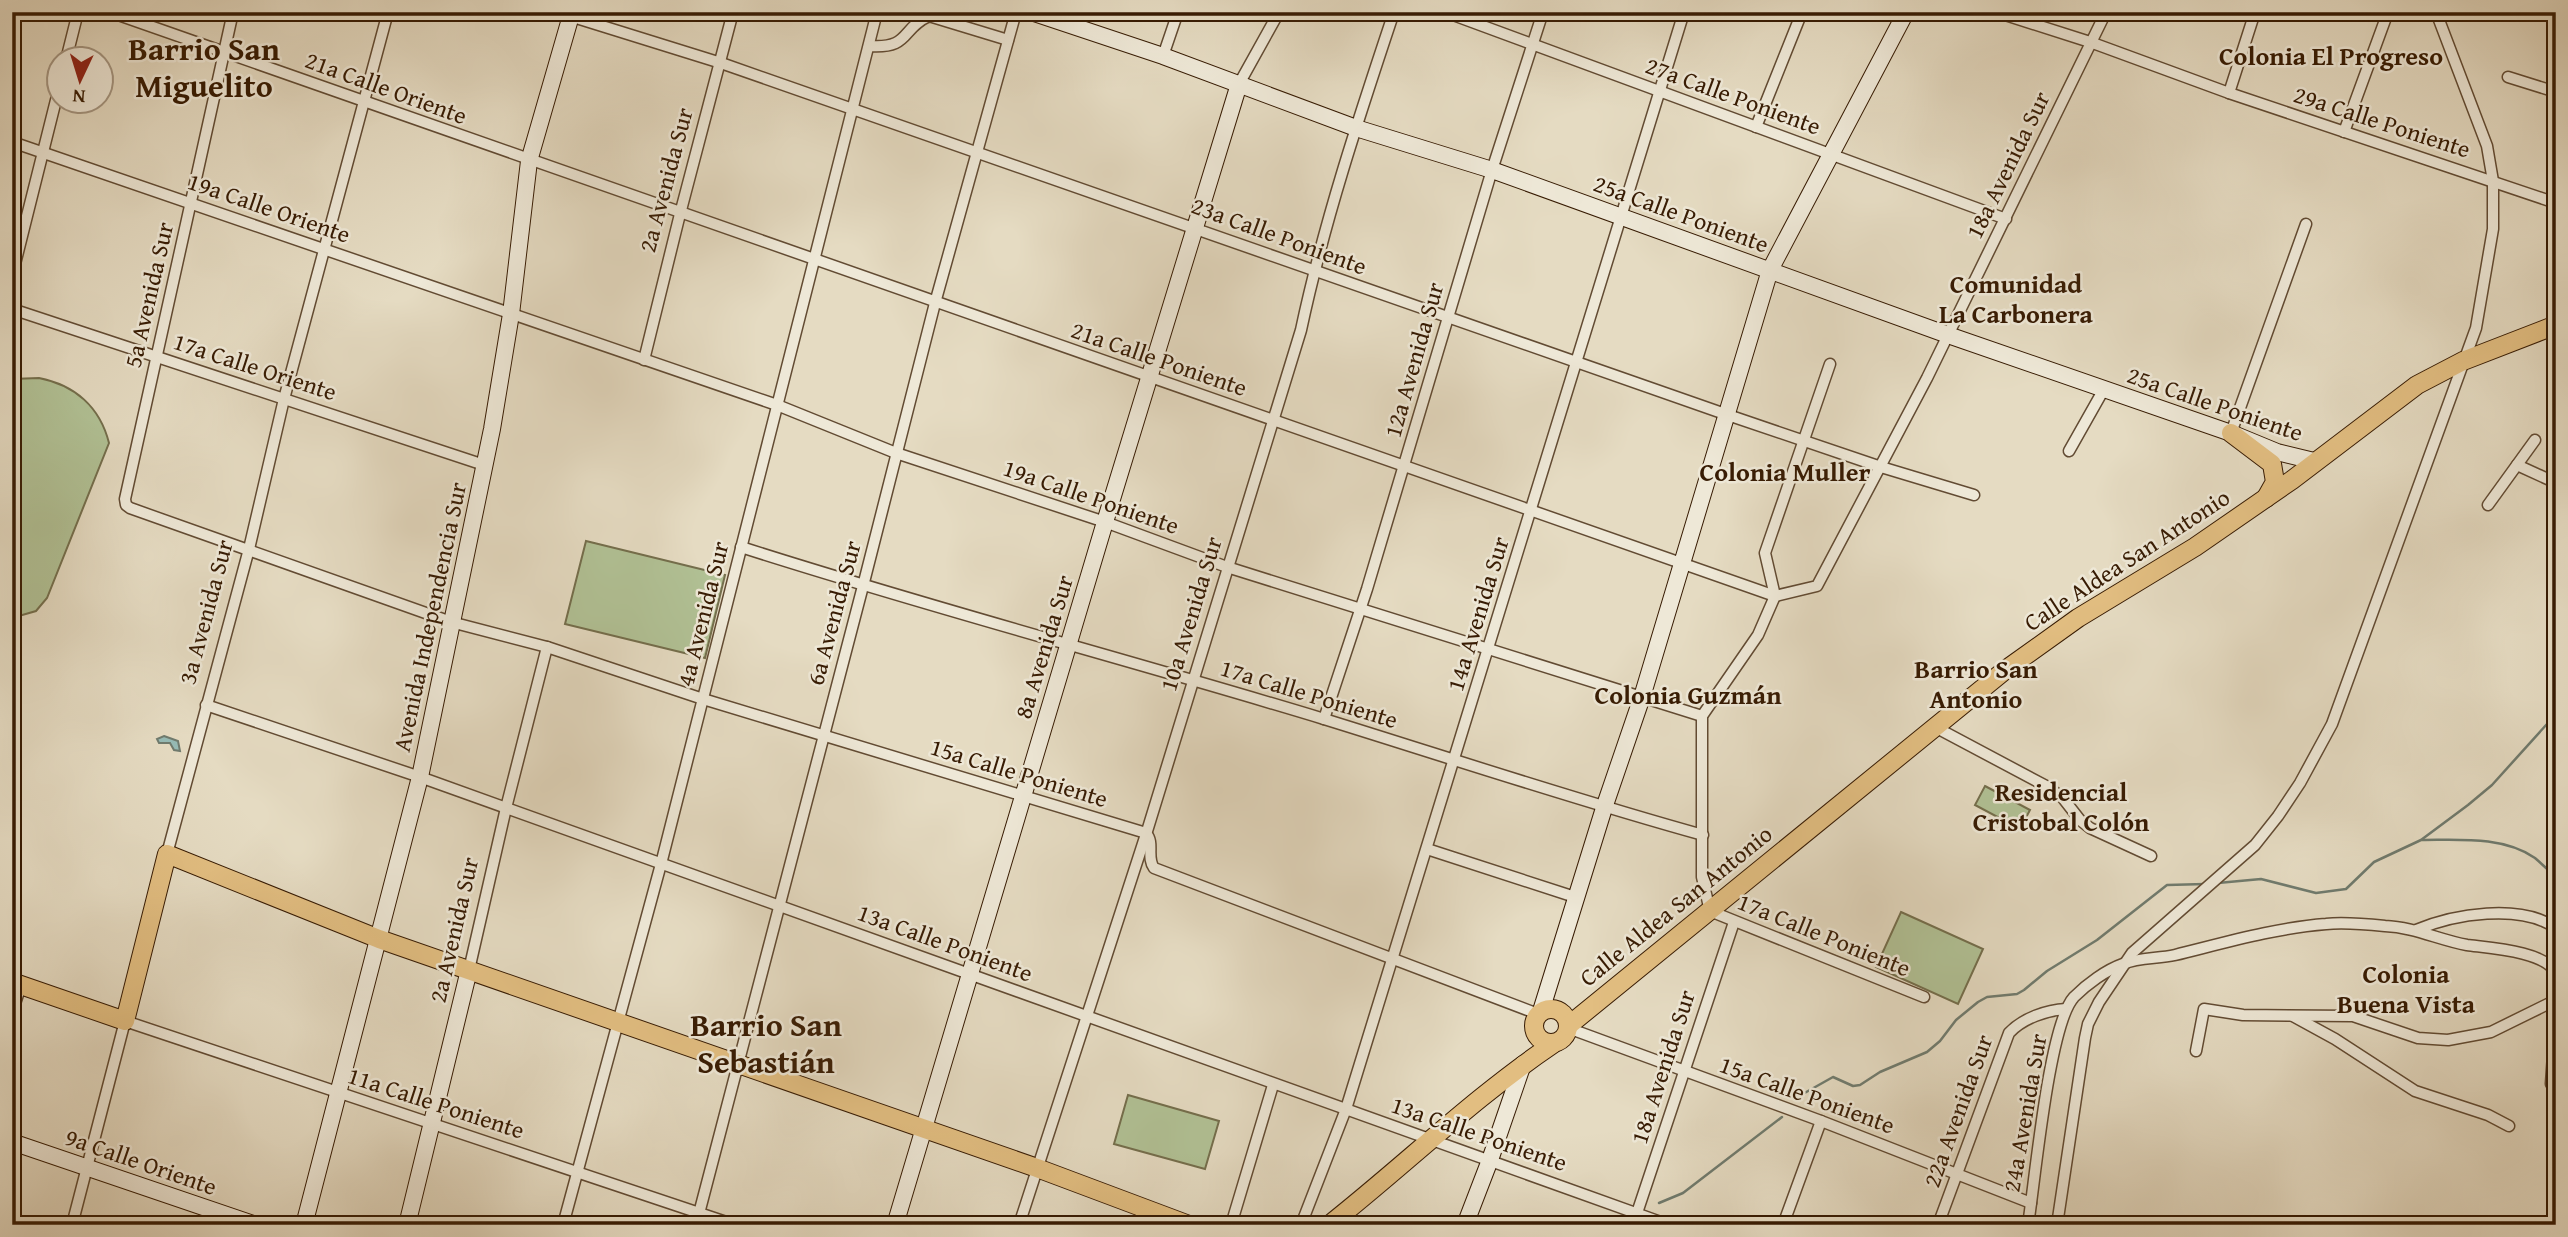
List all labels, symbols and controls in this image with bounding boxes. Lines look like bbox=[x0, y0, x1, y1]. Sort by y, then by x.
district label: Barrio San Miguelito bbox=[128, 25, 280, 109]
district label: Colonia El Progreso bbox=[2219, 36, 2443, 75]
street label: 21a Calle Oriente bbox=[300, 42, 472, 133]
north arrow bbox=[46, 46, 116, 116]
street label: 27a Calle Poniente bbox=[1641, 48, 1826, 143]
street label: 29a Calle Poniente bbox=[2289, 76, 2475, 167]
text: N bbox=[71, 83, 86, 111]
street label: 18a Avenida Sur bbox=[1957, 85, 2058, 244]
street label: 2a Avenida Sur bbox=[629, 104, 702, 256]
street label: 19a Calle Oriente bbox=[183, 163, 355, 252]
street label: 25a Calle Poniente bbox=[1589, 166, 1774, 261]
street label: 23a Calle Poniente bbox=[1187, 188, 1372, 283]
street label: 5a Avenida Sur bbox=[115, 219, 182, 371]
district label: Comunidad La Carbonera bbox=[1939, 264, 2094, 333]
street label: 12a Avenida Sur bbox=[1375, 278, 1452, 442]
street label: 21a Calle Poniente bbox=[1066, 312, 1252, 405]
street label: 17a Calle Oriente bbox=[169, 324, 341, 409]
street label: 25a Calle Poniente bbox=[2122, 357, 2308, 450]
street label: 19a Calle Poniente bbox=[998, 450, 1184, 543]
district label: Colonia Muller bbox=[1699, 452, 1871, 491]
street label: Avenida Independencia Sur bbox=[384, 479, 475, 755]
street label: Calle Aldea San Antonio bbox=[2017, 480, 2237, 639]
street label: 10a Avenida Sur bbox=[1150, 532, 1231, 695]
street label: 14a Avenida Sur bbox=[1437, 532, 1518, 695]
street label: 3a Avenida Sur bbox=[169, 536, 242, 688]
street label: 6a Avenida Sur bbox=[797, 537, 870, 689]
street label: 4a Avenida Sur bbox=[668, 538, 737, 690]
street label: 8a Avenida Sur bbox=[1005, 571, 1082, 723]
district label: Barrio San Antonio bbox=[1914, 649, 2038, 718]
street label: 17a Calle Poniente bbox=[1216, 650, 1402, 737]
district label: Colonia Guzmán bbox=[1595, 675, 1782, 714]
street label: 15a Calle Poniente bbox=[926, 729, 1112, 816]
district label: Residencial Cristobal Colón bbox=[1973, 772, 2150, 841]
street label: Calle Aldea San Antonio bbox=[1572, 817, 1780, 995]
street label: 2a Avenida Sur bbox=[420, 854, 487, 1006]
street label: 17a Calle Poniente bbox=[1732, 884, 1916, 985]
street label: 13a Calle Poniente bbox=[853, 895, 1038, 990]
district label: Colonia Buena Vista bbox=[2337, 954, 2476, 1023]
street label: 18a Avenida Sur bbox=[1621, 985, 1704, 1148]
district label: Barrio San Sebastián bbox=[690, 1001, 842, 1085]
street label: 22a Avenida Sur bbox=[1914, 1030, 2001, 1192]
street label: 24a Avenida Sur bbox=[1993, 1031, 2056, 1195]
street label: 15a Calle Poniente bbox=[1715, 1047, 1900, 1142]
street label: 11a Calle Poniente bbox=[343, 1057, 529, 1148]
street label: 13a Calle Poniente bbox=[1386, 1087, 1572, 1180]
street label: 9a Calle Oriente bbox=[61, 1119, 222, 1204]

